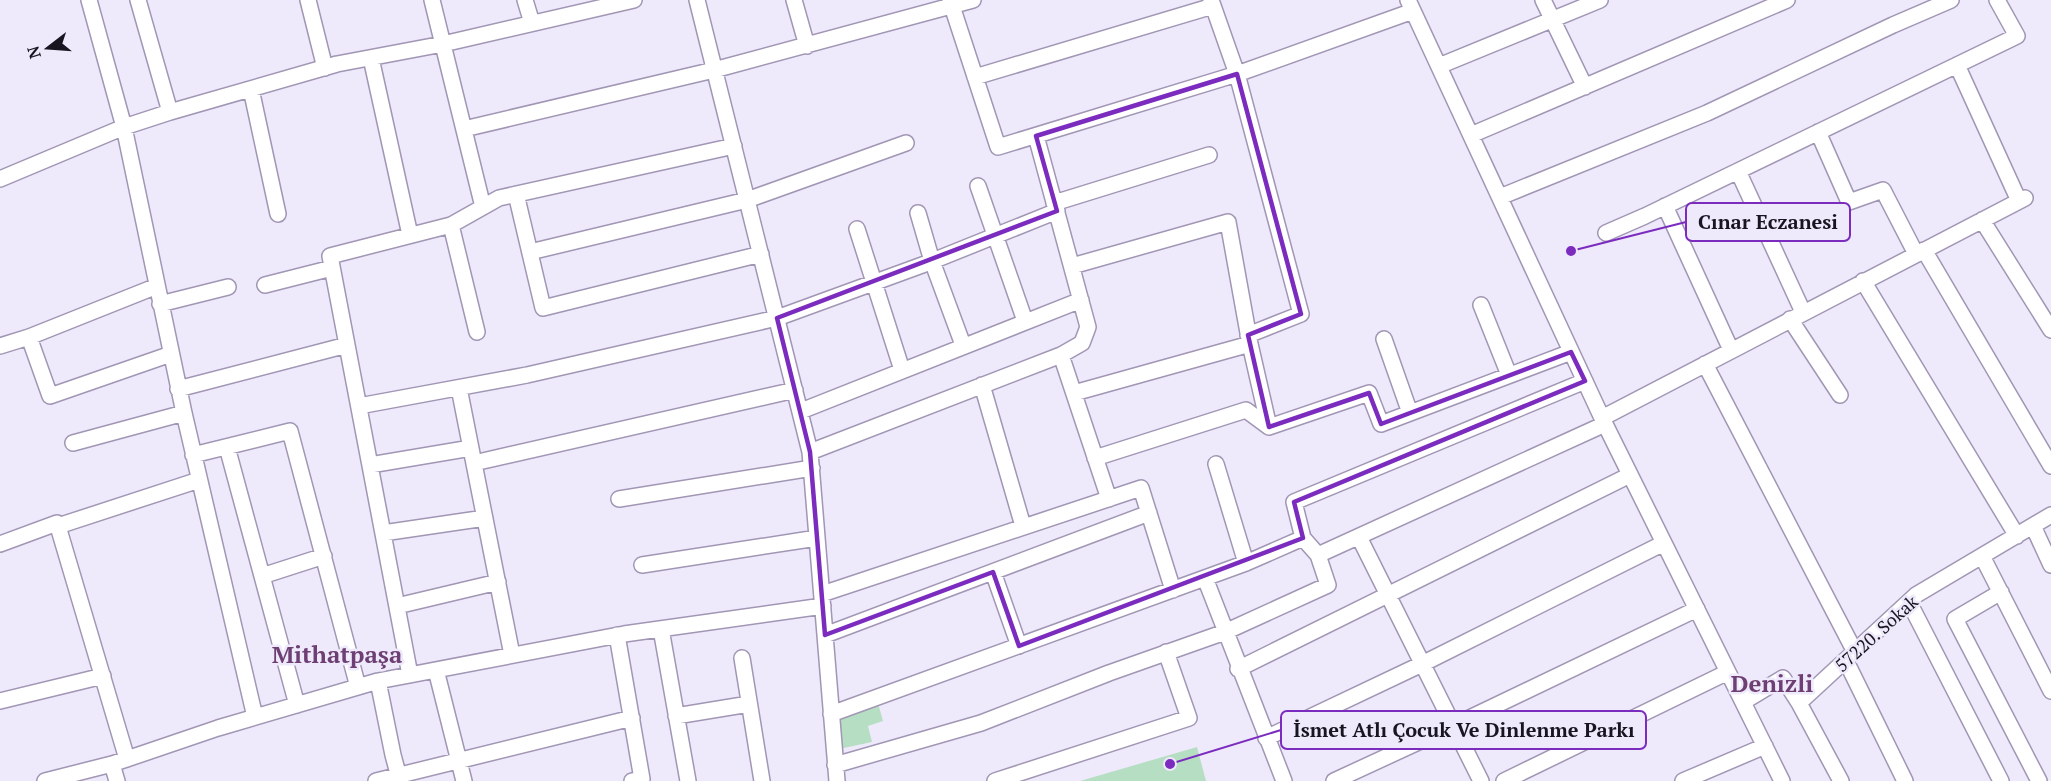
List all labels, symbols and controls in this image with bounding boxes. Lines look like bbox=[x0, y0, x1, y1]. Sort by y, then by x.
north arrow bbox=[18, 18, 78, 78]
text: N bbox=[21, 43, 46, 61]
callout: Cınar Eczanesi bbox=[1686, 203, 1850, 241]
text: Cınar Eczanesi bbox=[1698, 208, 1838, 235]
street label: 57220. Sokak bbox=[1829, 589, 1923, 677]
district label: Mithatpaşa bbox=[272, 638, 403, 670]
district label: Denizli bbox=[1731, 667, 1813, 699]
callout: İsmet Atlı Çocuk Ve Dinlenme Parkı bbox=[1281, 711, 1646, 749]
text: İsmet Atlı Çocuk Ve Dinlenme Parkı bbox=[1293, 716, 1635, 743]

